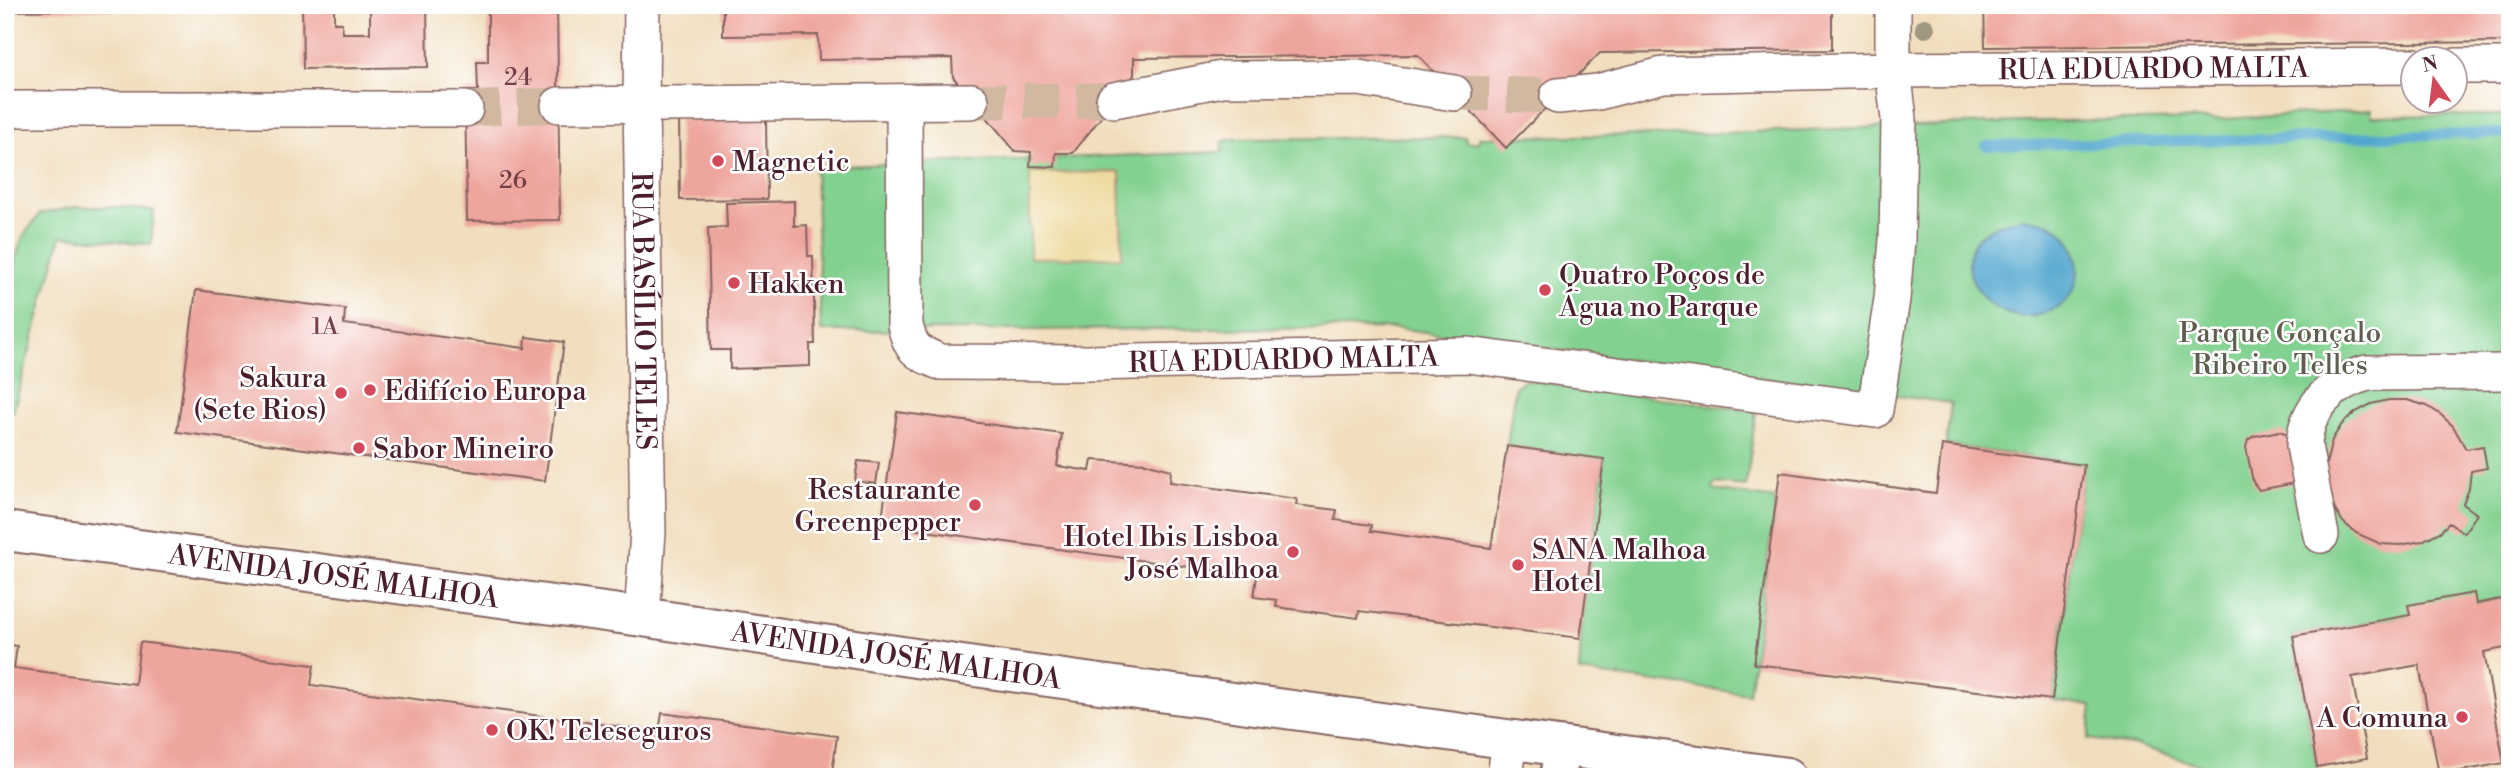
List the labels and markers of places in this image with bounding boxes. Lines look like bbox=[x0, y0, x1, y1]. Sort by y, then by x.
place label: Magnetic bbox=[732, 145, 850, 180]
marker: Magnetic bbox=[710, 153, 726, 169]
place label: Quatro Poços de Água no Parque bbox=[1558, 258, 1765, 325]
place label: Hakken bbox=[748, 267, 845, 302]
marker: Hakken bbox=[726, 275, 742, 291]
marker: Quatro Poços de Água no Parque bbox=[1537, 282, 1553, 298]
place label: Sakura (Sete Rios) bbox=[193, 361, 328, 428]
place label: Edifício Europa bbox=[384, 374, 588, 409]
marker: Edifício Europa bbox=[362, 382, 378, 398]
marker: Sakura (Sete Rios) bbox=[333, 385, 349, 401]
place label: Sabor Mineiro bbox=[373, 432, 554, 467]
marker: Sabor Mineiro bbox=[351, 440, 367, 456]
place label: Restaurante Greenpepper bbox=[795, 473, 961, 540]
marker: Restaurante Greenpepper bbox=[967, 497, 983, 513]
place label: Hotel Ibis Lisboa José Malhoa bbox=[1063, 520, 1280, 587]
place label: SANA Malhoa Hotel bbox=[1532, 533, 1707, 600]
marker: Hotel Ibis Lisboa José Malhoa bbox=[1285, 544, 1301, 560]
marker: SANA Malhoa Hotel bbox=[1510, 557, 1526, 573]
place label: A Comuna bbox=[2316, 701, 2449, 736]
marker: A Comuna bbox=[2454, 709, 2470, 725]
place label: OK! Teleseguros bbox=[506, 714, 712, 749]
marker: OK! Teleseguros bbox=[484, 722, 500, 738]

